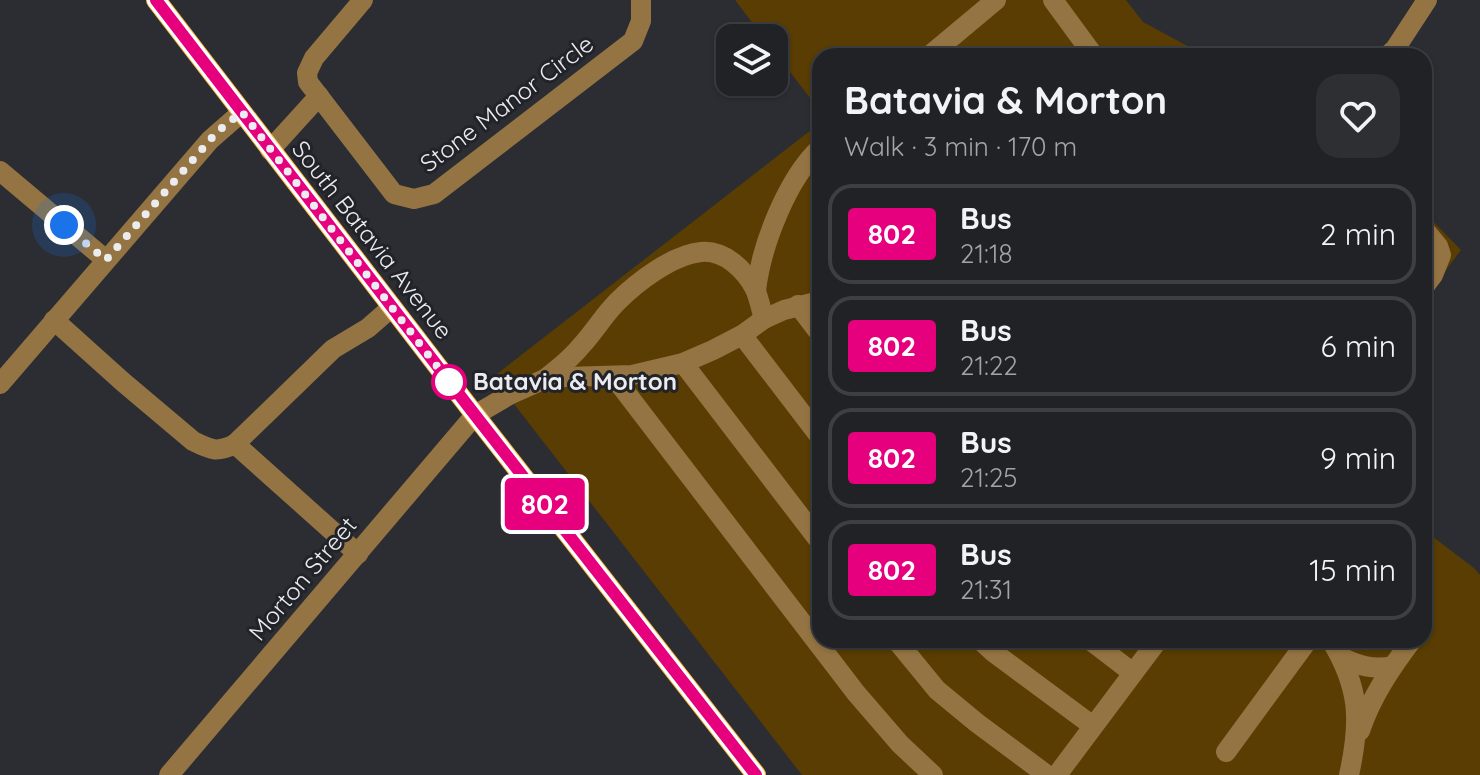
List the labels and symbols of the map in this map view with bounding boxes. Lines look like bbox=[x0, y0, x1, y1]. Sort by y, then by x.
street label: Stone Manor Circle bbox=[414, 28, 599, 178]
street label: South Batavia Avenue bbox=[286, 134, 460, 345]
your location bbox=[44, 205, 84, 245]
marker: Batavia & Morton bbox=[432, 365, 466, 399]
place label: Batavia & Morton bbox=[473, 366, 677, 396]
line badge: 802 bbox=[499, 478, 591, 530]
street label: Morton Street bbox=[242, 510, 363, 646]

